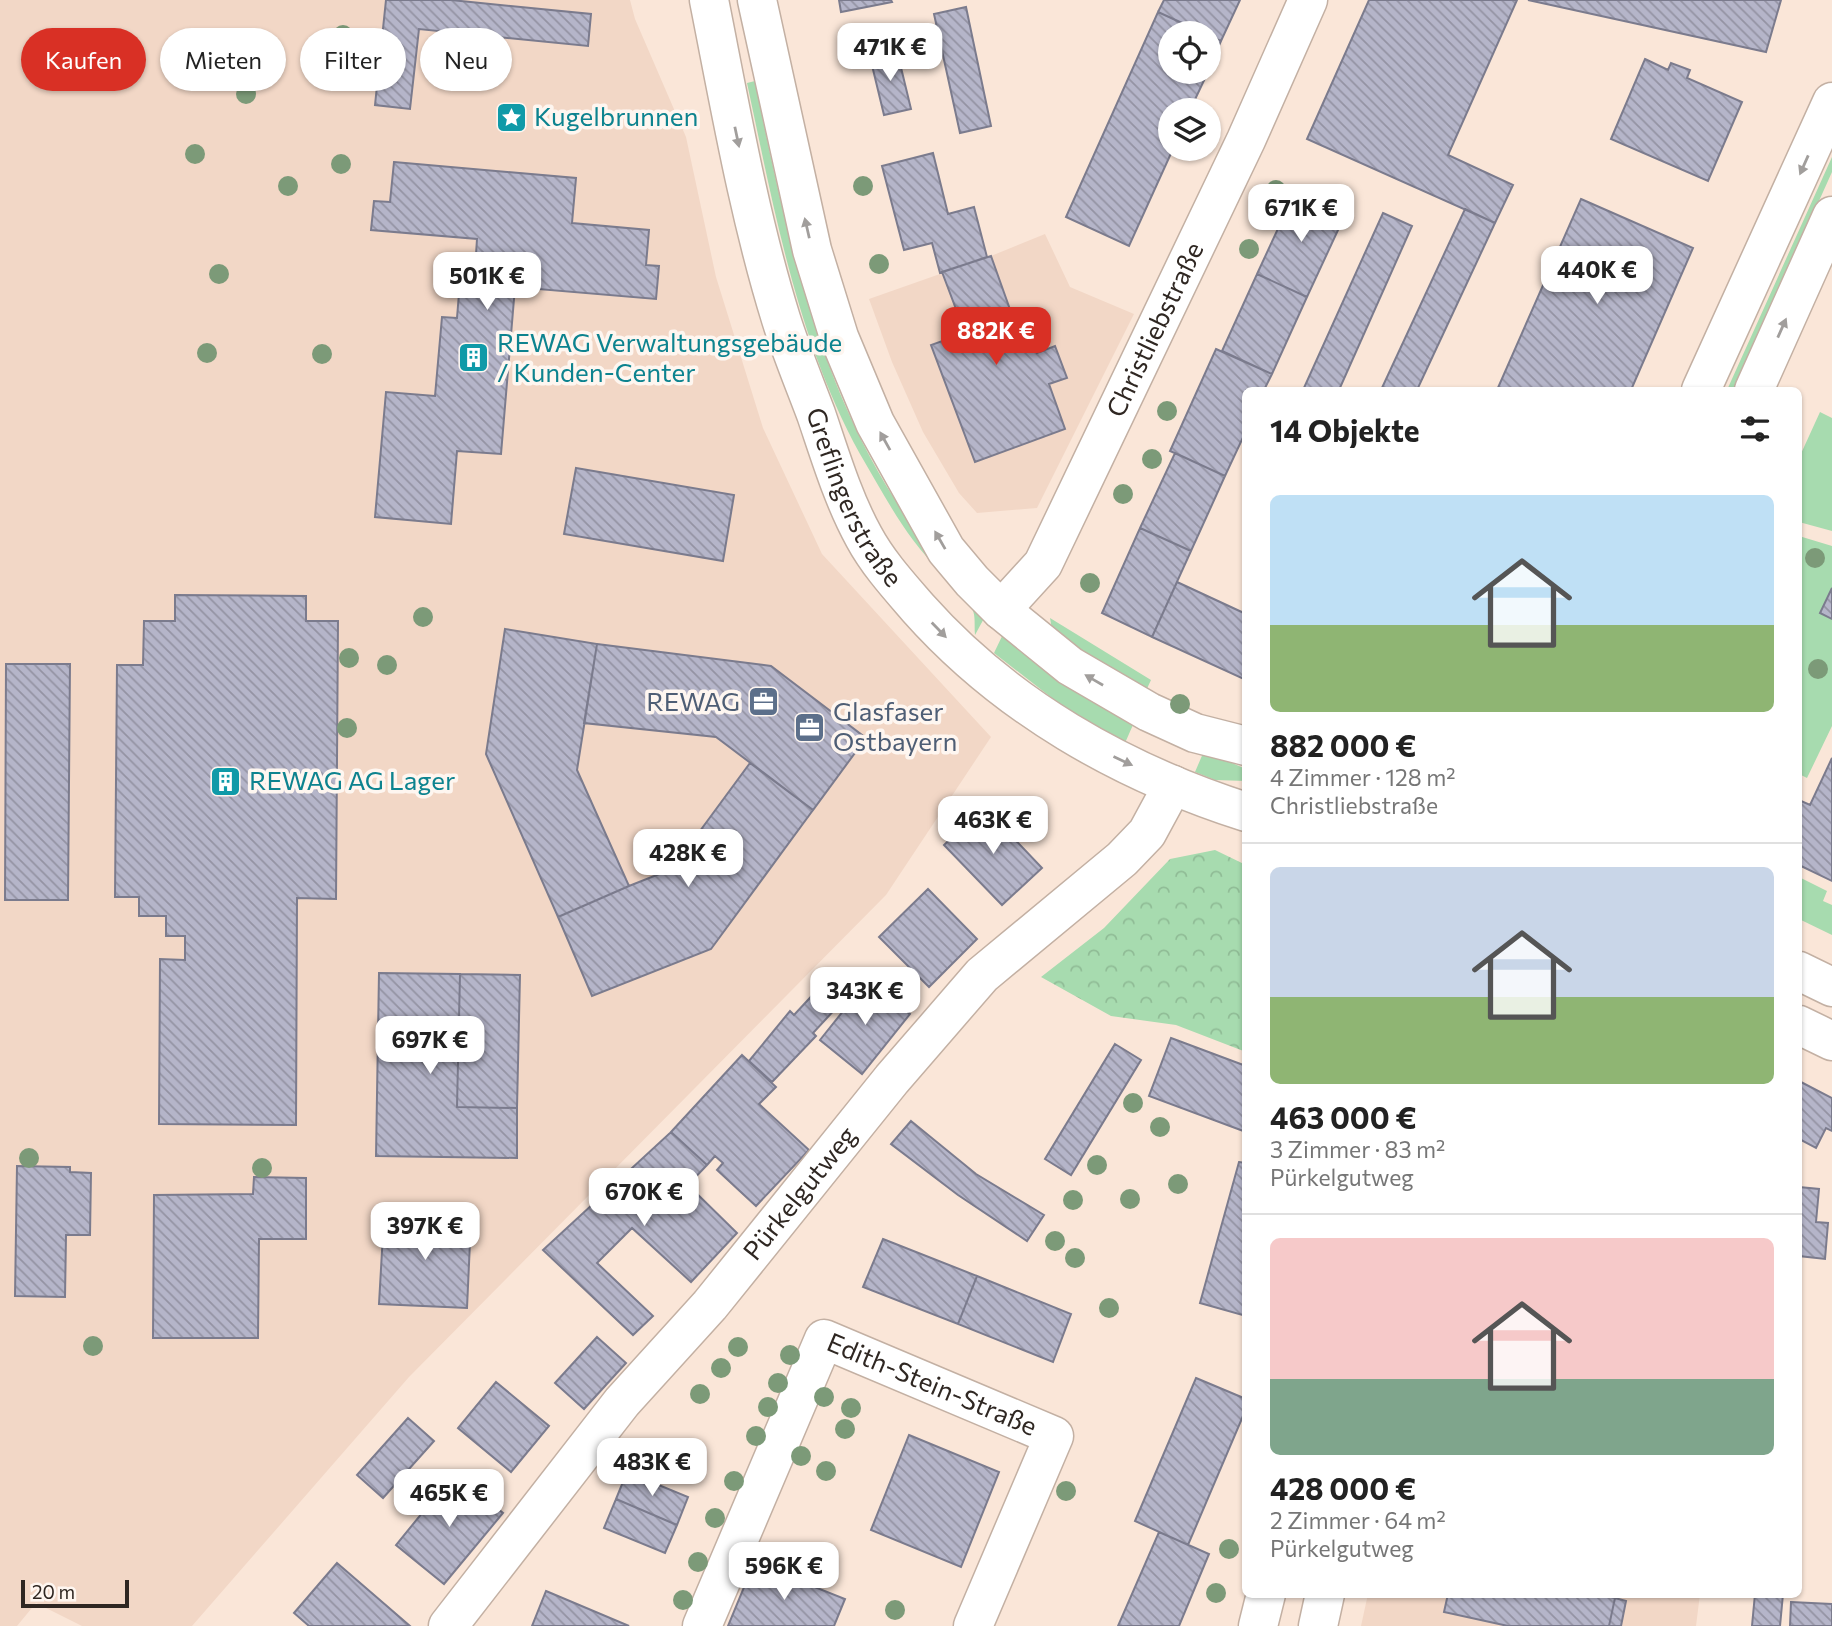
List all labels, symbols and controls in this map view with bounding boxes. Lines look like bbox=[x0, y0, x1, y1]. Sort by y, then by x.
map controls bbox=[1158, 21, 1221, 161]
button: locate bbox=[1158, 21, 1221, 84]
pin: 471K € bbox=[833, 24, 947, 83]
chip: Kaufen bbox=[21, 28, 146, 91]
chip: Mieten bbox=[160, 28, 286, 91]
chip: Filter bbox=[300, 28, 406, 91]
chip: Neu bbox=[420, 28, 512, 91]
text: 471K € bbox=[853, 32, 927, 60]
button: layers bbox=[1158, 98, 1221, 161]
place icon: Kugelbrunnen bbox=[494, 100, 528, 134]
place label: Kugelbrunnen bbox=[534, 100, 698, 131]
one-way arrow bbox=[731, 126, 742, 148]
one-way arrow bbox=[1798, 155, 1810, 175]
pin: 671K € bbox=[1244, 184, 1358, 244]
text: 671K € bbox=[1264, 193, 1338, 221]
one-way arrow bbox=[801, 217, 812, 239]
street label: Christliebstraße bbox=[1099, 237, 1209, 422]
pin: 440K € bbox=[1540, 246, 1654, 306]
pin: 501K € bbox=[430, 252, 544, 312]
text: 440K € bbox=[1557, 255, 1637, 283]
text: 501K € bbox=[449, 261, 525, 289]
pin: 882K € bbox=[939, 308, 1053, 367]
text: 882K € bbox=[957, 316, 1035, 344]
one-way arrow bbox=[1776, 318, 1788, 338]
place label: REWAG Verwaltungsgebäude / Kunden-Center bbox=[497, 326, 842, 387]
building icon: REWAG Verwaltungsgebäude / Kunden-Center bbox=[457, 341, 491, 375]
street label: Greflingerstraße bbox=[801, 403, 910, 592]
icon: filters bbox=[1736, 410, 1774, 448]
text: 14 Objekte bbox=[1270, 411, 1420, 448]
one-way arrow bbox=[879, 431, 891, 450]
one-way arrow bbox=[934, 530, 947, 549]
icon: home bbox=[1459, 540, 1585, 666]
one-way arrow bbox=[930, 621, 946, 638]
one-way arrow bbox=[1085, 674, 1104, 686]
place label: REWAG bbox=[646, 685, 740, 716]
office icon: REWAG bbox=[746, 685, 780, 719]
place label: Glasfaser Ostbayern bbox=[833, 695, 957, 756]
office icon: Glasfaser Ostbayern bbox=[793, 710, 827, 744]
text: 882 000 € bbox=[1270, 726, 1416, 763]
one-way arrow bbox=[1113, 755, 1133, 767]
text: 4 Zimmer · 128 m² bbox=[1270, 763, 1455, 791]
building icon: REWAG AG Lager bbox=[209, 764, 243, 798]
place label: REWAG AG Lager bbox=[249, 764, 455, 795]
text: Christliebstraße bbox=[1270, 791, 1438, 819]
pin: 463K € bbox=[936, 796, 1050, 856]
text: 463K € bbox=[954, 805, 1032, 833]
pin: 428K € bbox=[631, 830, 745, 889]
text: 428K € bbox=[649, 838, 727, 866]
icon: home bbox=[1459, 912, 1585, 1038]
pin: 343K € bbox=[808, 968, 922, 1027]
text: 343K € bbox=[826, 976, 904, 1004]
pin: 697K € bbox=[373, 1016, 487, 1076]
text: 697K € bbox=[391, 1025, 469, 1053]
text: 463 000 € bbox=[1270, 1098, 1417, 1135]
street label: Pürkelgutweg bbox=[736, 1119, 862, 1265]
text: 3 Zimmer · 83 m² bbox=[1270, 1135, 1445, 1163]
text: Pürkelgutweg bbox=[1270, 1163, 1414, 1191]
pin: 670K € bbox=[587, 1168, 701, 1228]
text: 670K € bbox=[605, 1177, 683, 1205]
pin: 397K € bbox=[368, 1202, 482, 1262]
text: 397K € bbox=[387, 1211, 463, 1239]
icon: home bbox=[1459, 1283, 1585, 1409]
street label: Edith-Stein-Straße bbox=[823, 1325, 1042, 1441]
pin: 483K € bbox=[595, 1438, 709, 1498]
text: 483K € bbox=[613, 1447, 691, 1475]
text: 428 000 € bbox=[1270, 1469, 1416, 1506]
pin: 465K € bbox=[392, 1470, 506, 1529]
text: 465K € bbox=[410, 1478, 488, 1506]
text: 2 Zimmer · 64 m² bbox=[1270, 1506, 1446, 1534]
text: Pürkelgutweg bbox=[1270, 1534, 1414, 1562]
pin: 596K € bbox=[727, 1542, 841, 1602]
text: 596K € bbox=[745, 1551, 823, 1579]
scale bar bbox=[21, 1577, 130, 1609]
text: 20 m bbox=[32, 1580, 75, 1603]

